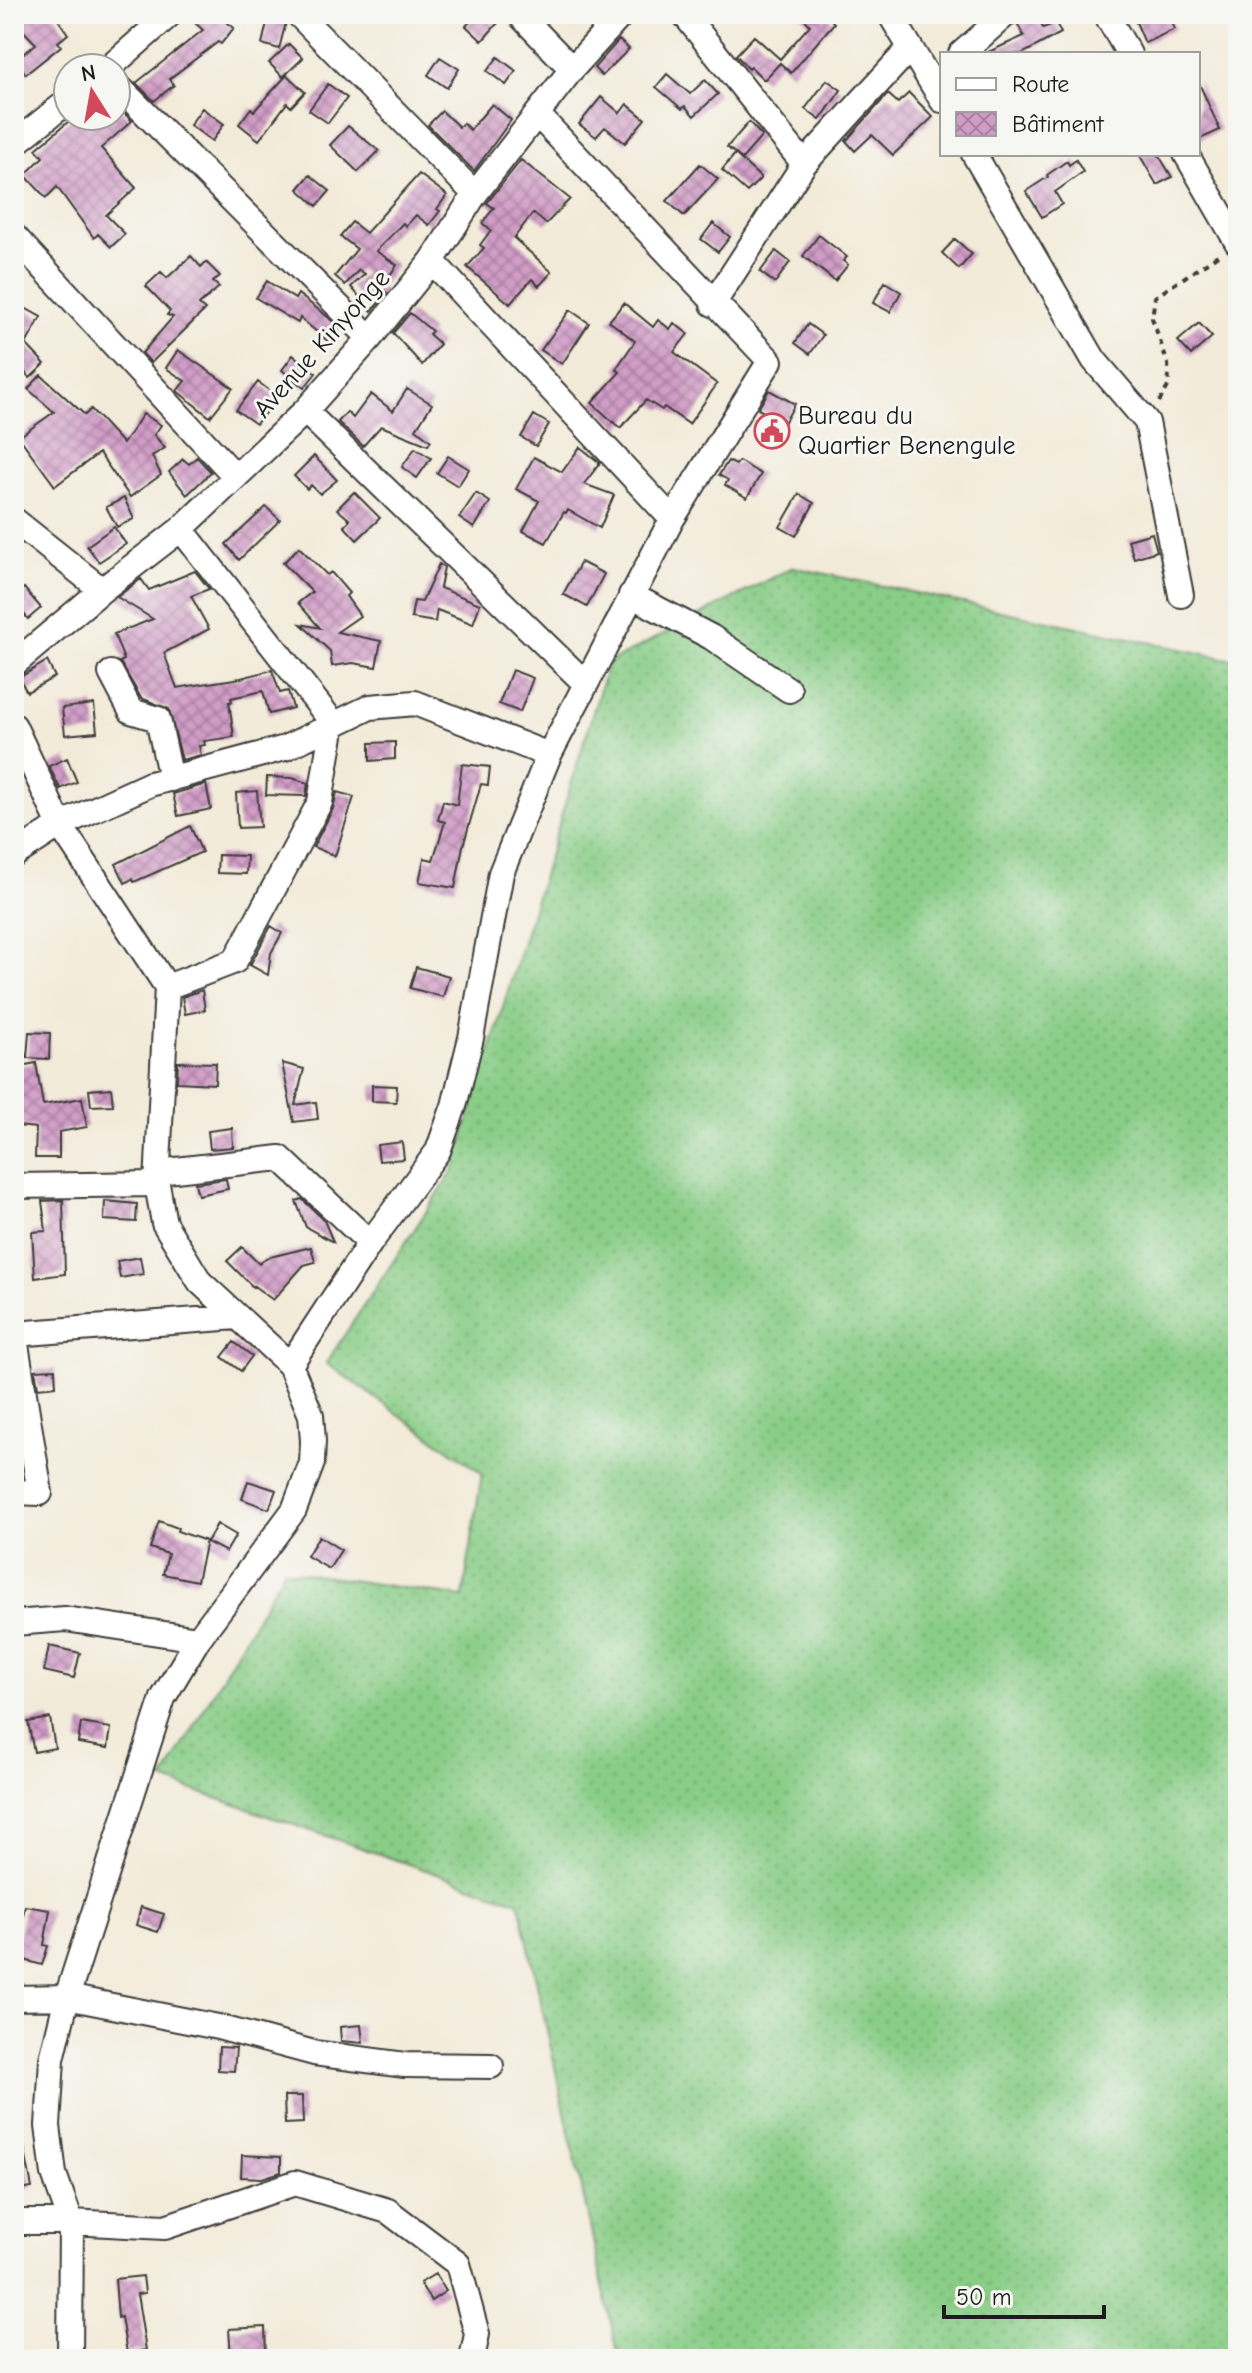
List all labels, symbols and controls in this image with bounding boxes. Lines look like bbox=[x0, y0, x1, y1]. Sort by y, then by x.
north arrow bbox=[52, 52, 132, 132]
legend bbox=[940, 52, 1200, 156]
text: N bbox=[79, 59, 98, 87]
text: Route bbox=[1012, 70, 1069, 98]
text: Bâtiment bbox=[1012, 110, 1105, 138]
street label: Avenue Kinyonge bbox=[248, 264, 396, 424]
place label: Bureau du Quartier Benengule bbox=[798, 401, 1016, 461]
public building icon: Bureau du Quartier Benengule bbox=[753, 412, 791, 450]
scale bar bbox=[944, 2269, 1104, 2319]
text: 50 m bbox=[956, 2283, 1012, 2311]

